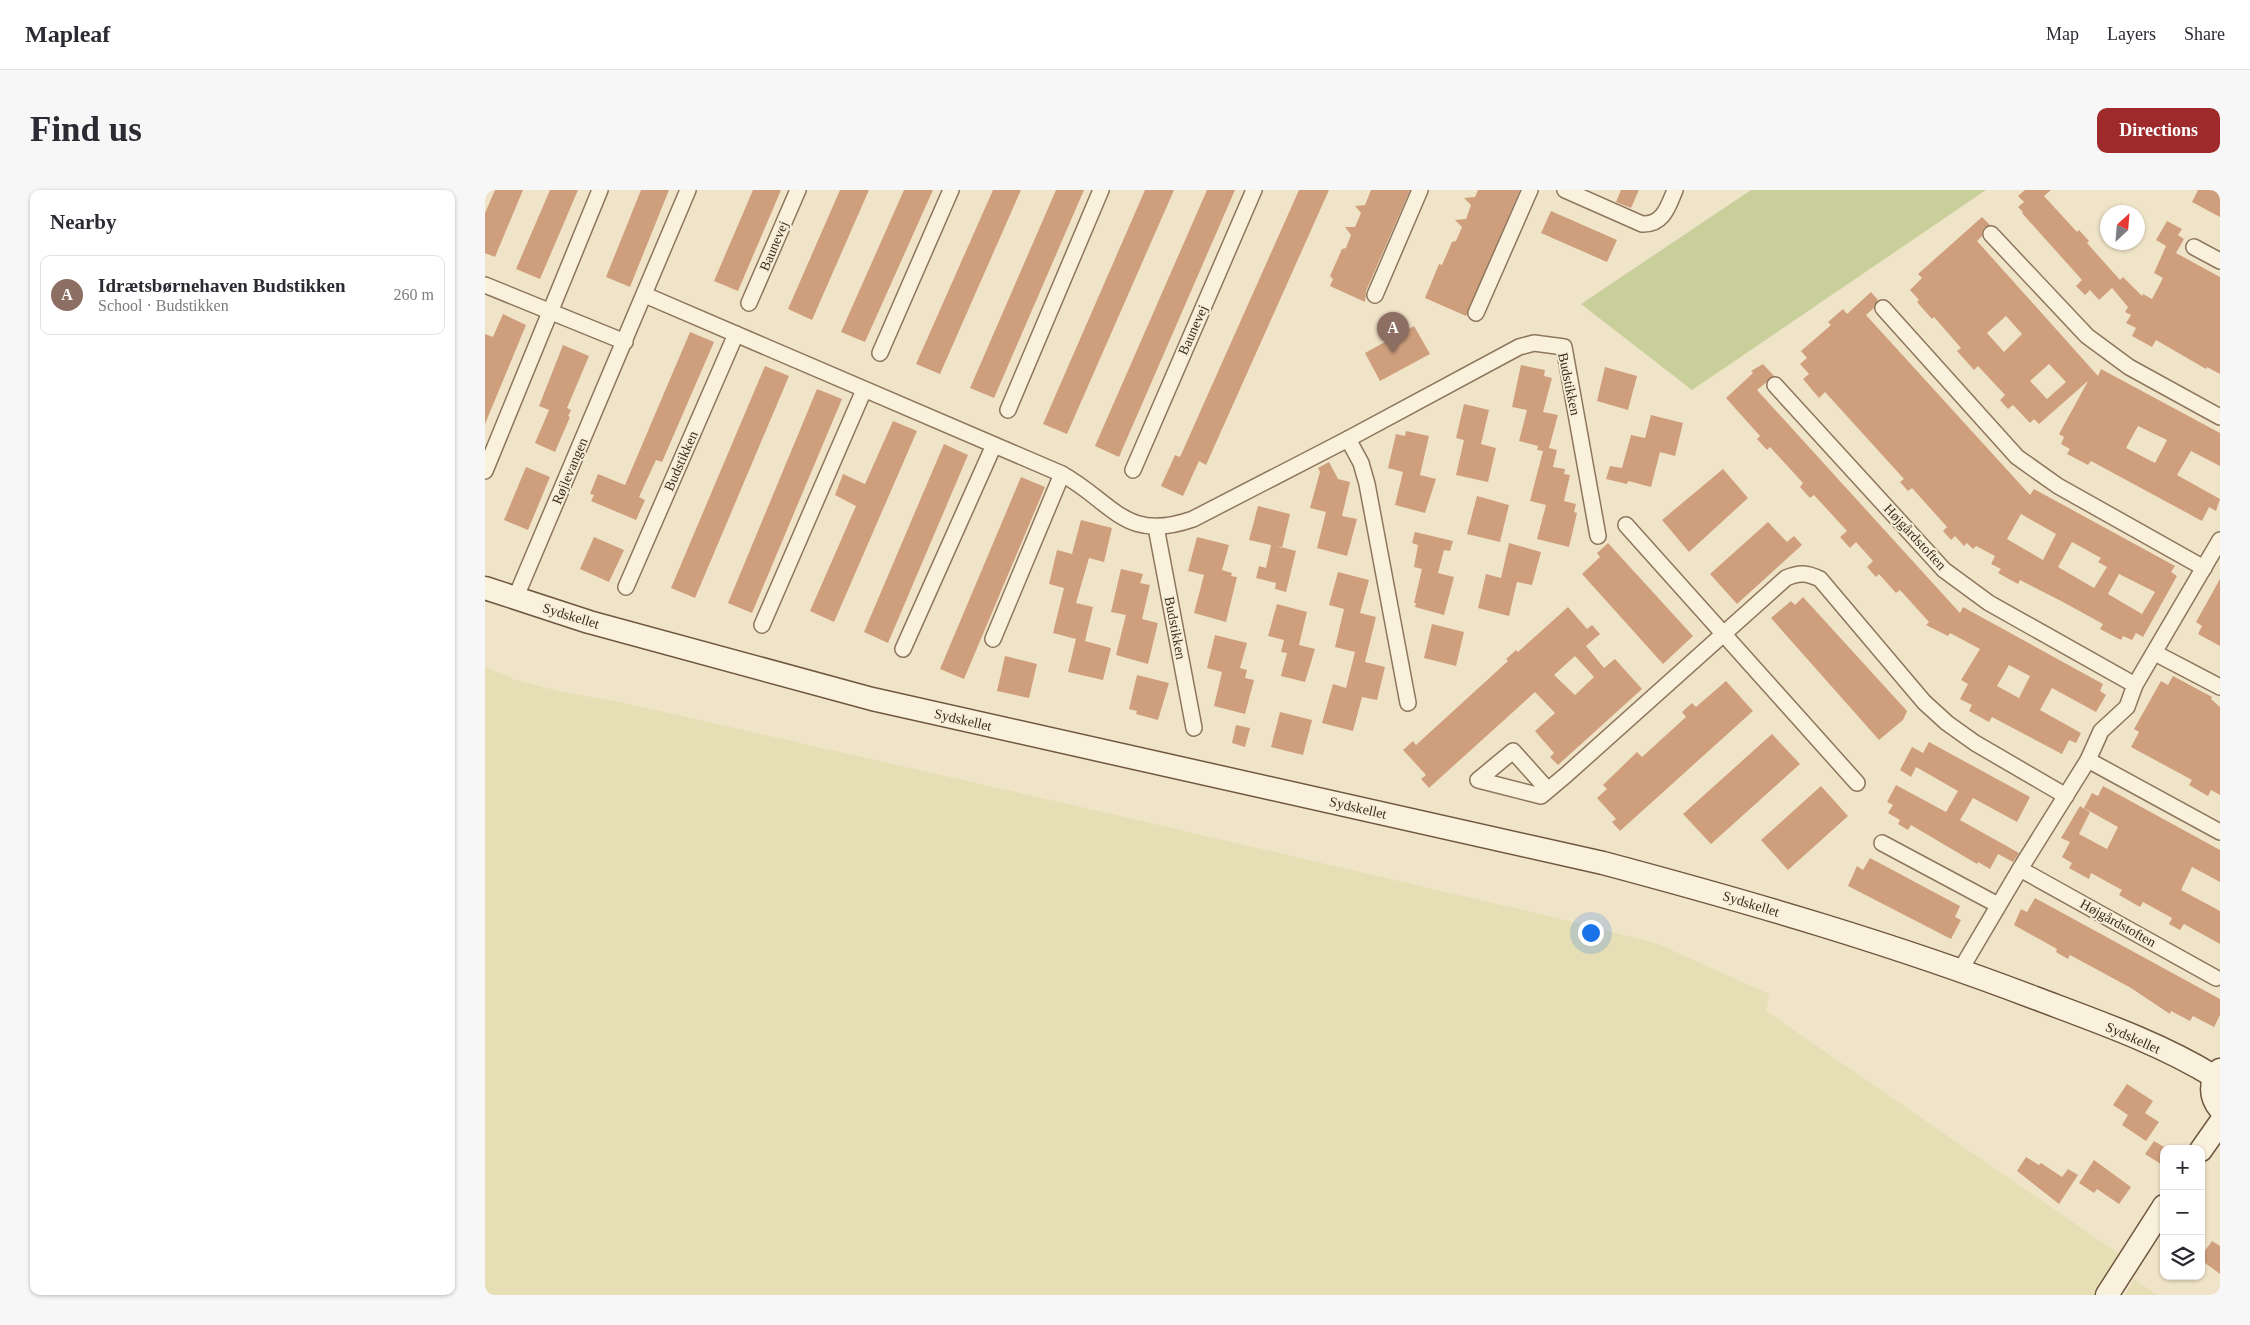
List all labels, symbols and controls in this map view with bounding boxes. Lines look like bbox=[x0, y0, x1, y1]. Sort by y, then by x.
text: Mapleaf bbox=[25, 21, 110, 47]
text: Map bbox=[2046, 24, 2079, 44]
text: Layers bbox=[2107, 24, 2156, 44]
text: Share bbox=[2184, 24, 2225, 44]
button: Directions bbox=[2097, 108, 2220, 153]
text: Find us bbox=[30, 110, 142, 149]
north arrow bbox=[2100, 205, 2145, 250]
text: Nearby bbox=[50, 210, 117, 234]
street label: Baunevej bbox=[757, 219, 791, 273]
text: Idrætsbørnehaven Budstikken bbox=[98, 275, 346, 296]
text: A bbox=[61, 286, 73, 303]
text: 260 m bbox=[394, 286, 434, 303]
text: School · Budstikken bbox=[98, 297, 229, 314]
street label: Baunevej bbox=[1175, 303, 1211, 357]
pin: A bbox=[1377, 312, 1409, 353]
street label: Budstikken bbox=[1555, 351, 1583, 417]
street label: Budstikken bbox=[661, 429, 701, 493]
street label: Røjlevangen bbox=[549, 435, 591, 507]
street label: Højgårdstoften bbox=[1881, 501, 1949, 573]
street label: Budstikken bbox=[1162, 595, 1188, 661]
street label: Sydskellet bbox=[541, 600, 601, 632]
street label: Sydskellet bbox=[933, 706, 993, 734]
street label: Sydskellet bbox=[1328, 794, 1388, 822]
street label: Sydskellet bbox=[1721, 888, 1781, 920]
street label: Højgårdstoften bbox=[2078, 896, 2158, 950]
your location bbox=[1578, 920, 1604, 946]
street label: Sydskellet bbox=[2103, 1019, 2163, 1057]
map controls bbox=[2160, 1145, 2205, 1280]
button: + bbox=[2160, 1145, 2205, 1190]
button: − bbox=[2160, 1190, 2205, 1235]
button: layers bbox=[2160, 1235, 2205, 1280]

